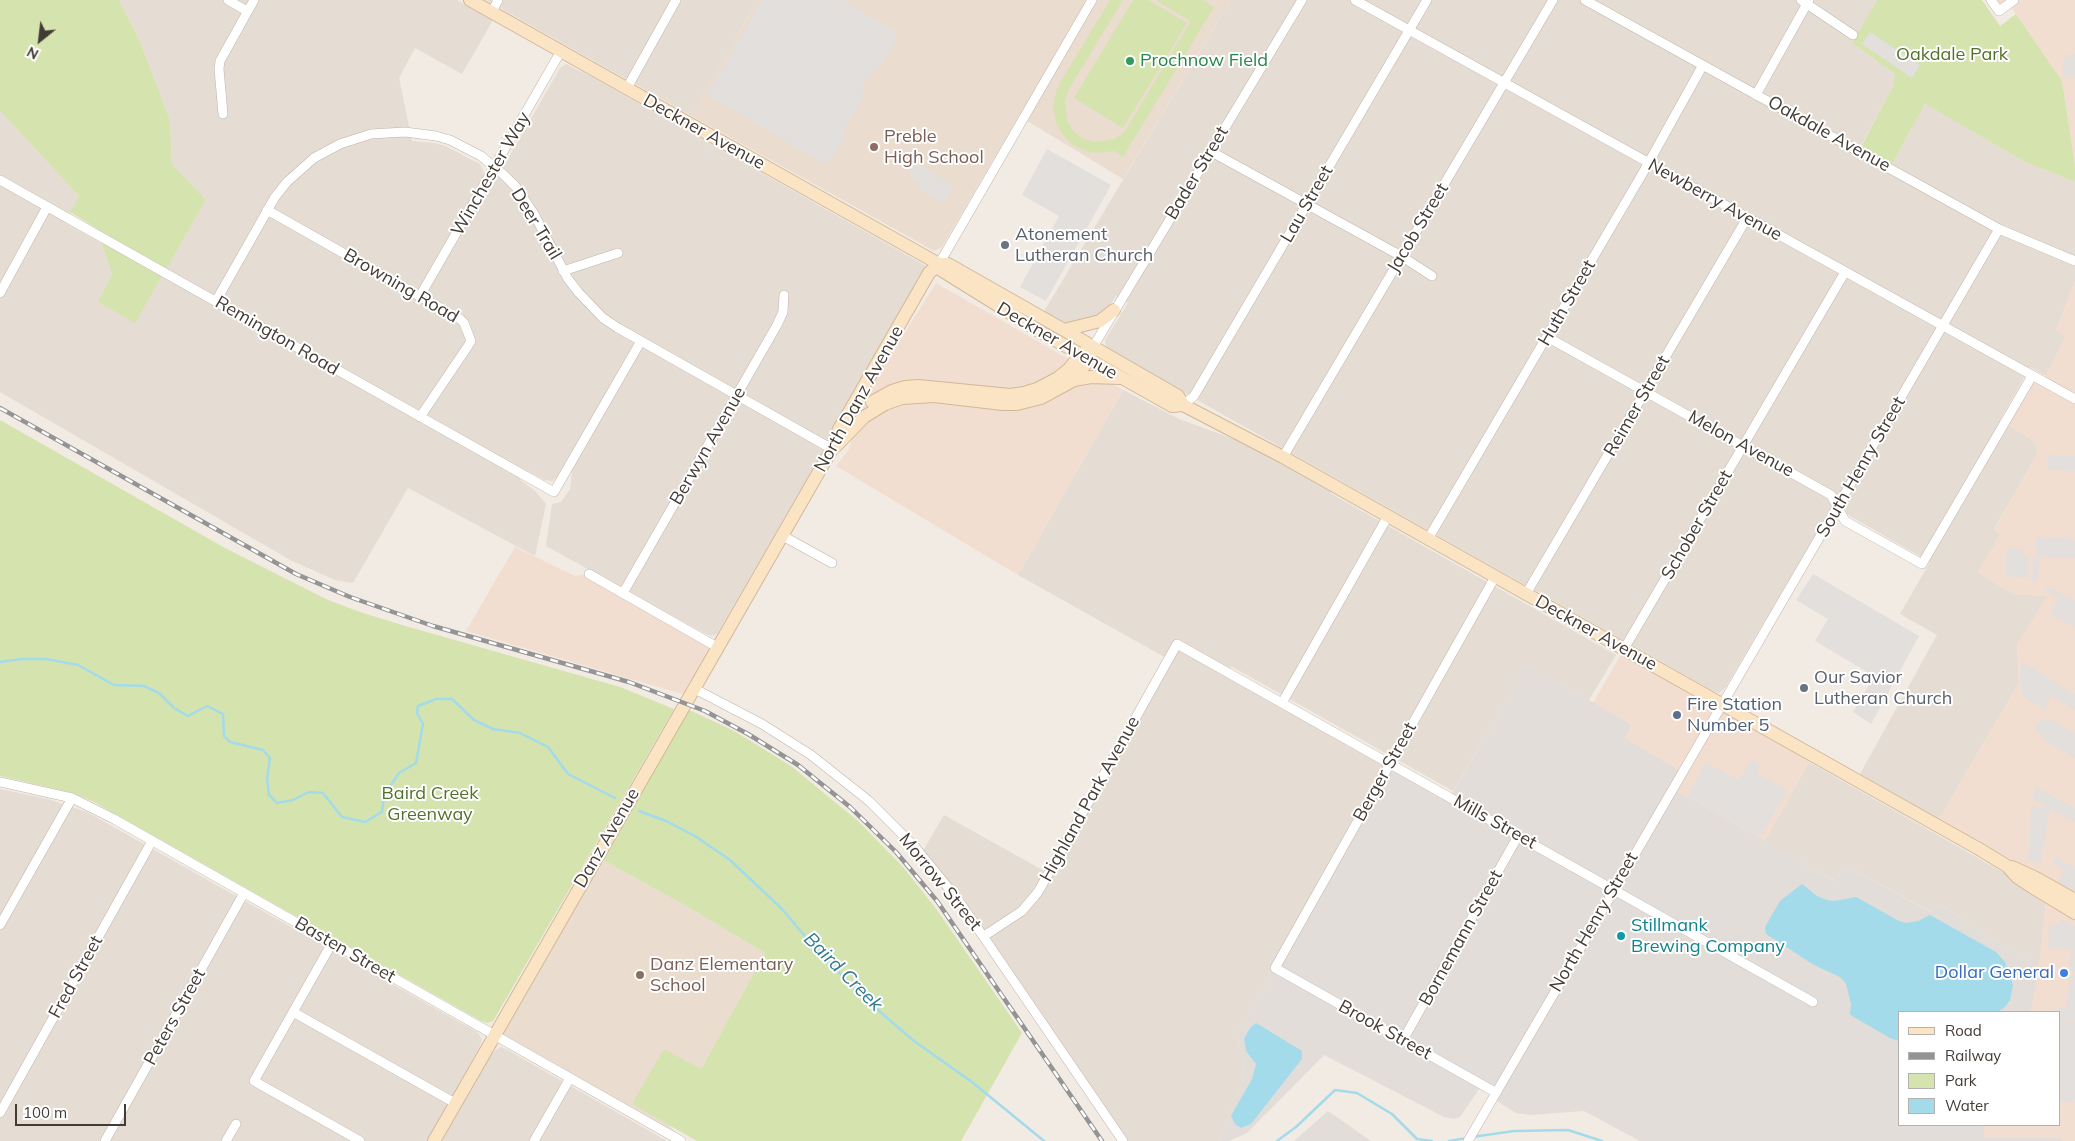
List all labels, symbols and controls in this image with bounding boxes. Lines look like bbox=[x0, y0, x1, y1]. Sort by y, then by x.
north arrow bbox=[15, 15, 65, 65]
text: N bbox=[24, 43, 42, 64]
park label: Oakdale Park bbox=[1896, 44, 2008, 66]
place label: Prochnow Field bbox=[1140, 50, 1268, 72]
marker: Prochnow Field bbox=[1124, 55, 1136, 67]
street label: Deckner Avenue bbox=[639, 90, 769, 174]
street label: Oakdale Avenue bbox=[1764, 91, 1894, 177]
street label: Winchester Way bbox=[447, 108, 535, 240]
street label: Bader Street bbox=[1161, 123, 1233, 223]
place label: Preble High School bbox=[884, 126, 984, 168]
marker: Preble High School bbox=[868, 141, 880, 153]
street label: Newberry Avenue bbox=[1644, 154, 1786, 246]
street label: Lau Street bbox=[1276, 162, 1338, 246]
street label: Jacob Street bbox=[1383, 179, 1453, 277]
street label: Deer Trail bbox=[506, 184, 566, 264]
place label: Atonement Lutheran Church bbox=[1015, 224, 1153, 266]
marker: Atonement Lutheran Church bbox=[999, 239, 1011, 251]
street label: Browning Road bbox=[340, 244, 462, 328]
street label: Huth Street bbox=[1534, 256, 1600, 350]
street label: Remington Road bbox=[211, 292, 343, 380]
street label: Deckner Avenue bbox=[993, 298, 1121, 384]
street label: North Danz Avenue bbox=[810, 322, 908, 476]
street label: Reimer Street bbox=[1599, 352, 1675, 460]
street label: Berwyn Avenue bbox=[666, 383, 750, 509]
street label: South Henry Street bbox=[1812, 393, 1910, 541]
street label: Melon Avenue bbox=[1684, 406, 1798, 482]
street label: Schober Street bbox=[1657, 467, 1737, 583]
street label: Deckner Avenue bbox=[1531, 591, 1661, 675]
place label: Our Savior Lutheran Church bbox=[1814, 667, 1952, 710]
marker: Our Savior Lutheran Church bbox=[1798, 682, 1810, 694]
place label: Fire Station Number 5 bbox=[1687, 694, 1782, 736]
marker: Fire Station Number 5 bbox=[1671, 709, 1683, 721]
street label: Highland Park Avenue bbox=[1035, 712, 1145, 886]
street label: Berger Street bbox=[1349, 719, 1421, 825]
park label: Baird Creek Greenway bbox=[382, 783, 478, 826]
street label: Danz Avenue bbox=[570, 784, 644, 892]
street label: Mills Street bbox=[1450, 790, 1540, 854]
street label: Morrow Street bbox=[894, 829, 986, 935]
street label: North Henry Street bbox=[1545, 848, 1643, 996]
street label: Bornemann Street bbox=[1415, 866, 1507, 1010]
street label: Basten Street bbox=[291, 912, 399, 988]
place label: Stillmank Brewing Company bbox=[1631, 915, 1785, 958]
water label: Baird Creek bbox=[799, 928, 887, 1016]
marker: Stillmank Brewing Company bbox=[1615, 930, 1627, 942]
street label: Fred Street bbox=[44, 932, 108, 1022]
place label: Danz Elementary School bbox=[650, 954, 793, 996]
place label: Dollar General bbox=[1935, 962, 2054, 984]
street label: Peters Street bbox=[140, 965, 210, 1069]
marker: Dollar General bbox=[2058, 967, 2070, 979]
marker: Danz Elementary School bbox=[634, 969, 646, 981]
street label: Brook Street bbox=[1335, 996, 1435, 1064]
legend bbox=[1898, 1011, 2060, 1126]
text: Road bbox=[1945, 1021, 1982, 1040]
text: Railway bbox=[1945, 1046, 2001, 1065]
text: Park bbox=[1945, 1071, 1977, 1090]
scale bar bbox=[18, 1094, 129, 1126]
text: Water bbox=[1945, 1096, 1989, 1115]
text: 100 m bbox=[23, 1103, 67, 1122]

